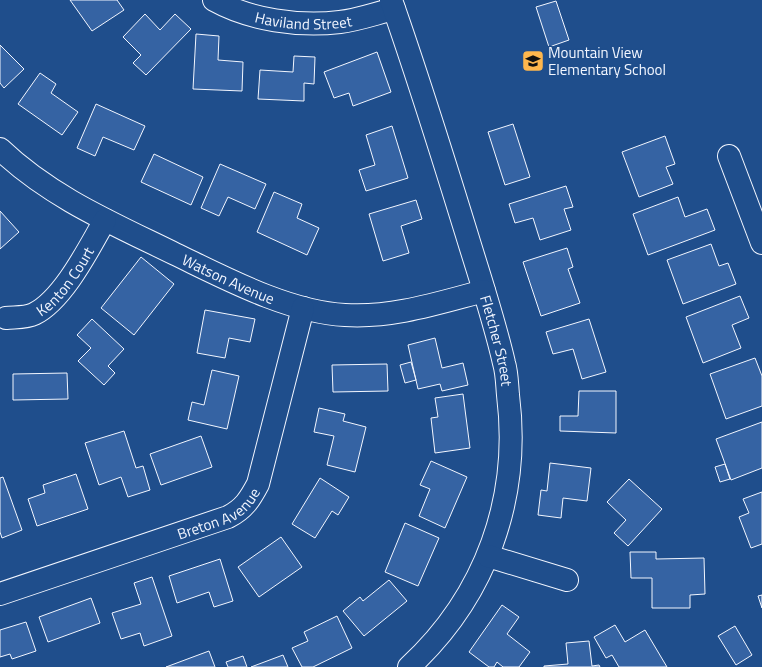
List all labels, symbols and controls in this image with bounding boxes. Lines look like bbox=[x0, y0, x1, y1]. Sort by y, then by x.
street label: Haviland Street bbox=[253, 5, 354, 35]
place label: Mountain View Elementary School bbox=[548, 41, 666, 81]
school or university icon: Mountain View Elementary School bbox=[520, 48, 546, 74]
street label: Kenton Court bbox=[31, 242, 100, 322]
street label: Watson Avenue bbox=[178, 248, 278, 310]
street label: Fletcher Street bbox=[475, 292, 519, 388]
street label: Breton Avenue bbox=[174, 483, 265, 545]

